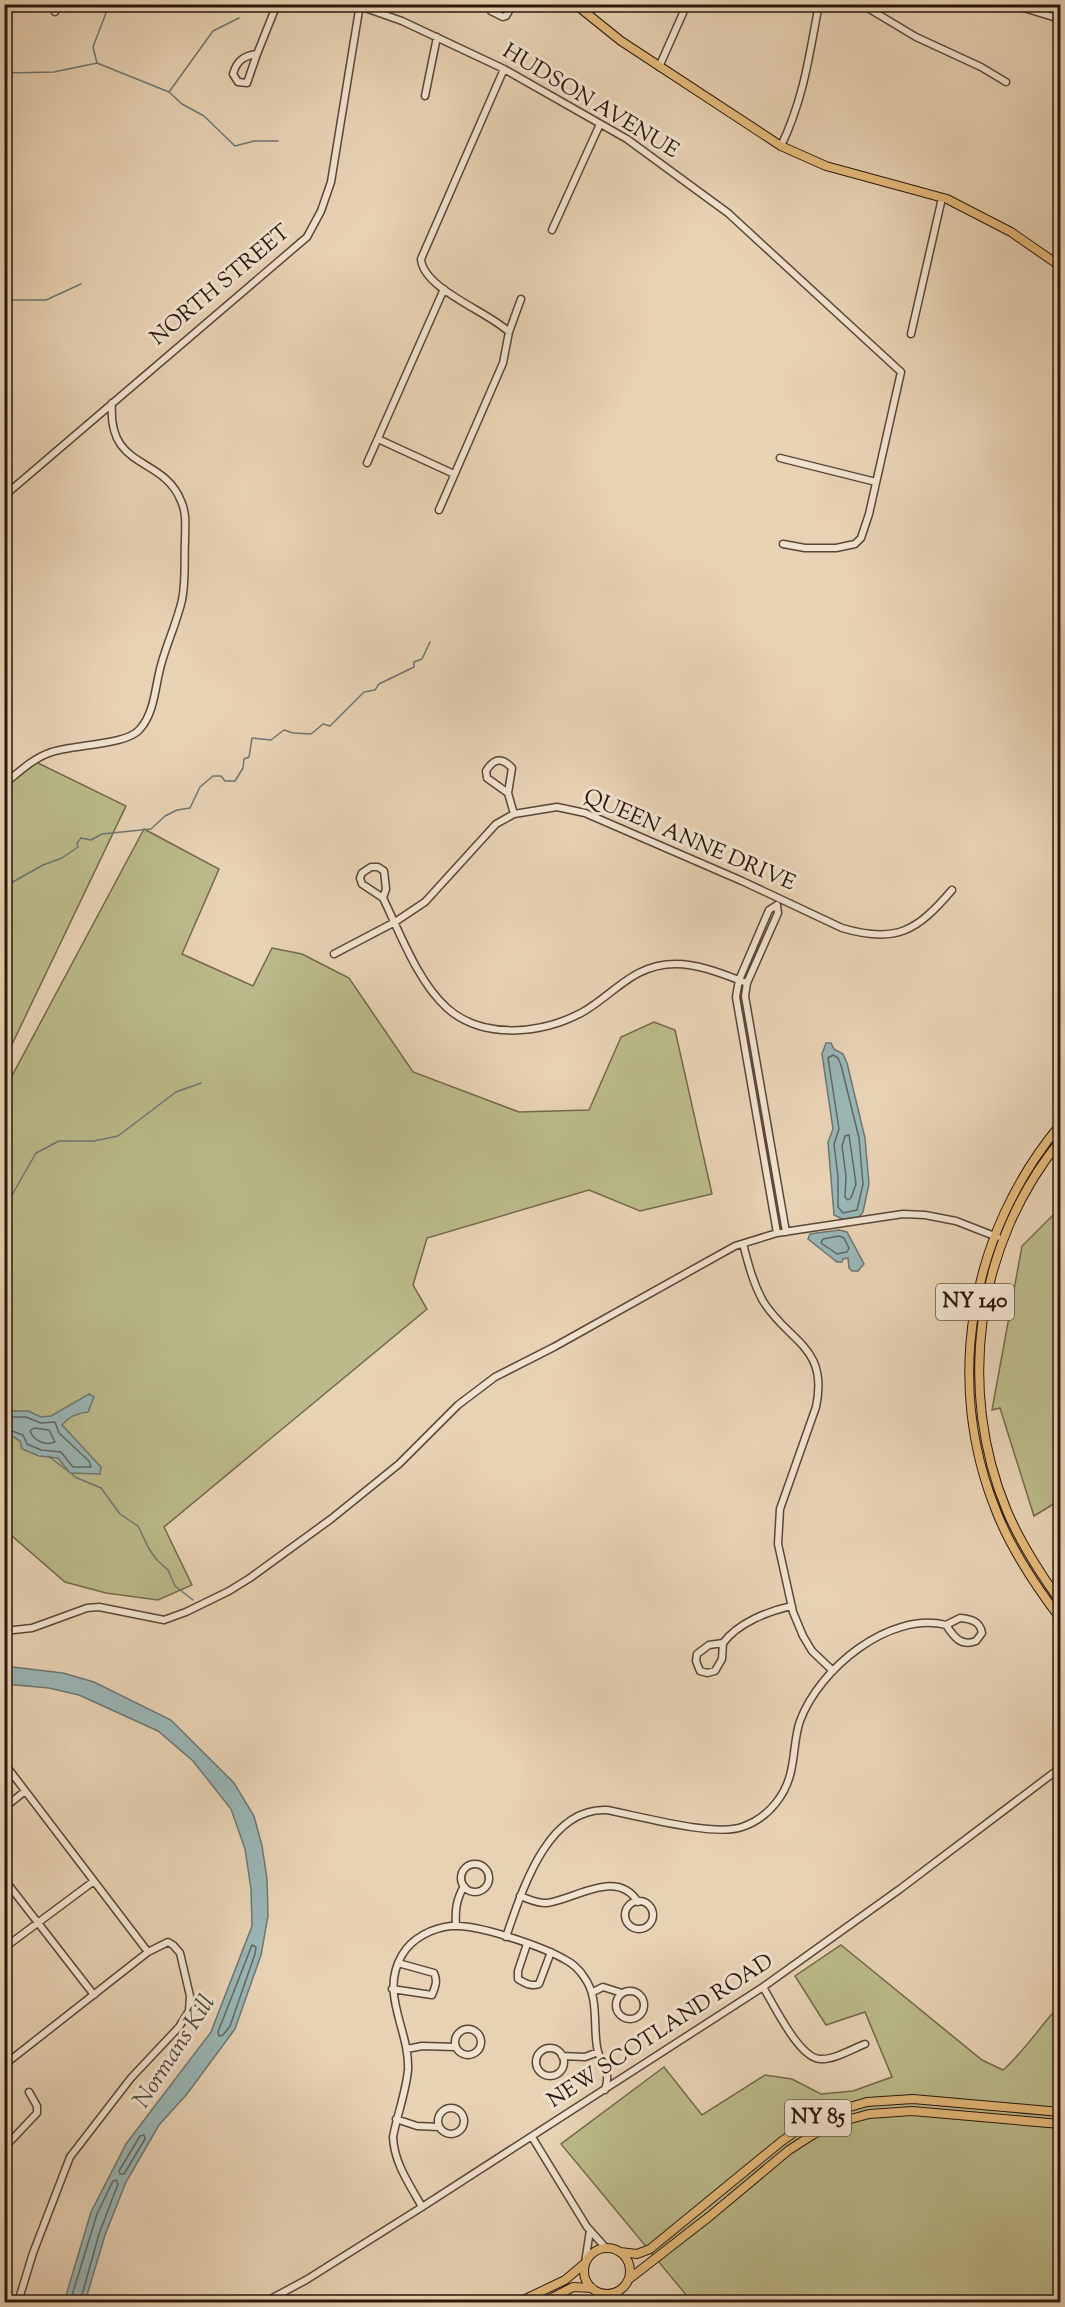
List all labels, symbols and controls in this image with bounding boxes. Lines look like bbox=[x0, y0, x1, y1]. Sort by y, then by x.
street label: HUDSON AVENUE bbox=[496, 36, 684, 168]
street label: NORTH STREET bbox=[144, 217, 298, 354]
street label: QUEEN ANNE DRIVE bbox=[578, 782, 800, 900]
road number: NY 140 bbox=[936, 1284, 1014, 1320]
street label: NEW SCOTLAND ROAD bbox=[542, 1947, 780, 2117]
water label: Normans Kill bbox=[126, 1989, 224, 2115]
road number: NY 85 bbox=[785, 2100, 851, 2136]

